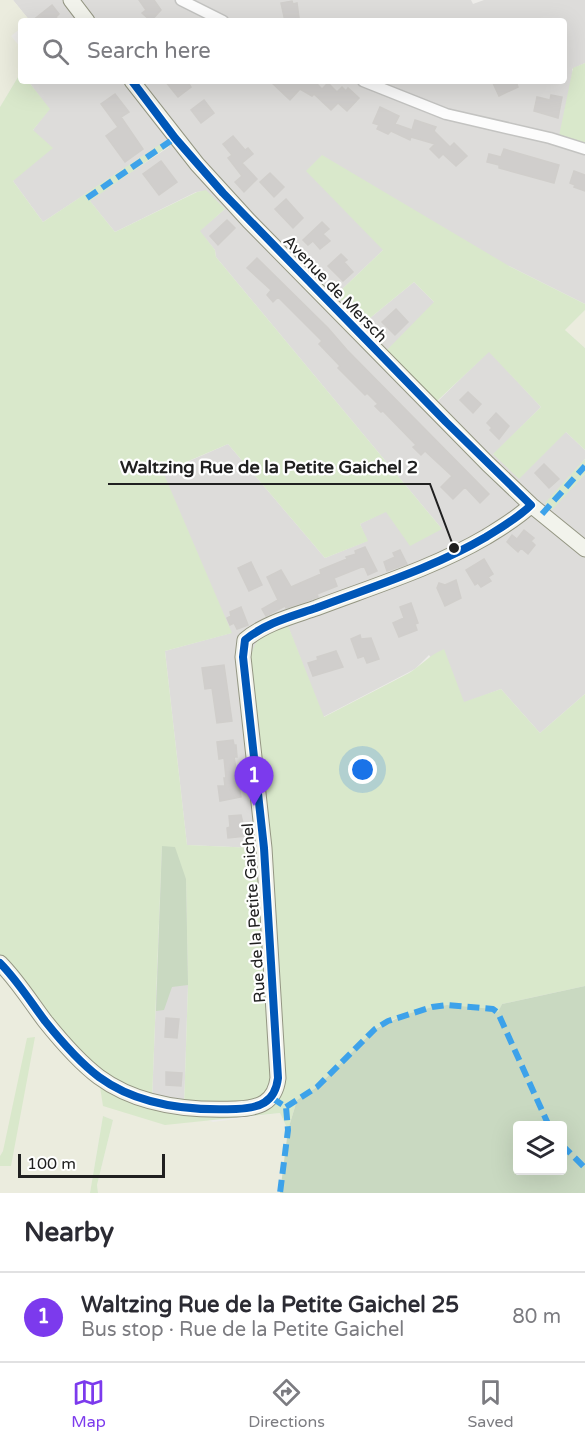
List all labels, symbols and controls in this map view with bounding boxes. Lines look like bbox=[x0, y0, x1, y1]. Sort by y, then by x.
search box bbox=[18, 18, 567, 84]
icon: search bbox=[39, 35, 72, 68]
text: Search here bbox=[87, 38, 211, 64]
street label: Avenue de Mersch bbox=[279, 231, 391, 347]
callout: Waltzing Rue de la Petite Gaichel 2 bbox=[108, 448, 430, 484]
text: Waltzing Rue de la Petite Gaichel 2 bbox=[120, 456, 418, 478]
your location bbox=[348, 755, 377, 784]
pin: 1 bbox=[234, 756, 274, 806]
street label: Rue de la Petite Gaichel bbox=[238, 822, 270, 1004]
map controls bbox=[513, 1121, 567, 1175]
button: layers bbox=[513, 1121, 567, 1175]
scale bar bbox=[18, 1151, 165, 1178]
text: 100 m bbox=[27, 1154, 76, 1174]
text: Nearby bbox=[24, 1217, 114, 1248]
text: Waltzing Rue de la Petite Gaichel 25 bbox=[81, 1292, 459, 1318]
text: 1 bbox=[37, 1305, 50, 1329]
text: 80 m bbox=[512, 1305, 561, 1329]
text: Bus stop · Rue de la Petite Gaichel bbox=[81, 1318, 404, 1342]
tab: Map bbox=[71, 1376, 106, 1432]
tab: Directions bbox=[248, 1376, 325, 1432]
tab: Saved bbox=[467, 1376, 514, 1432]

